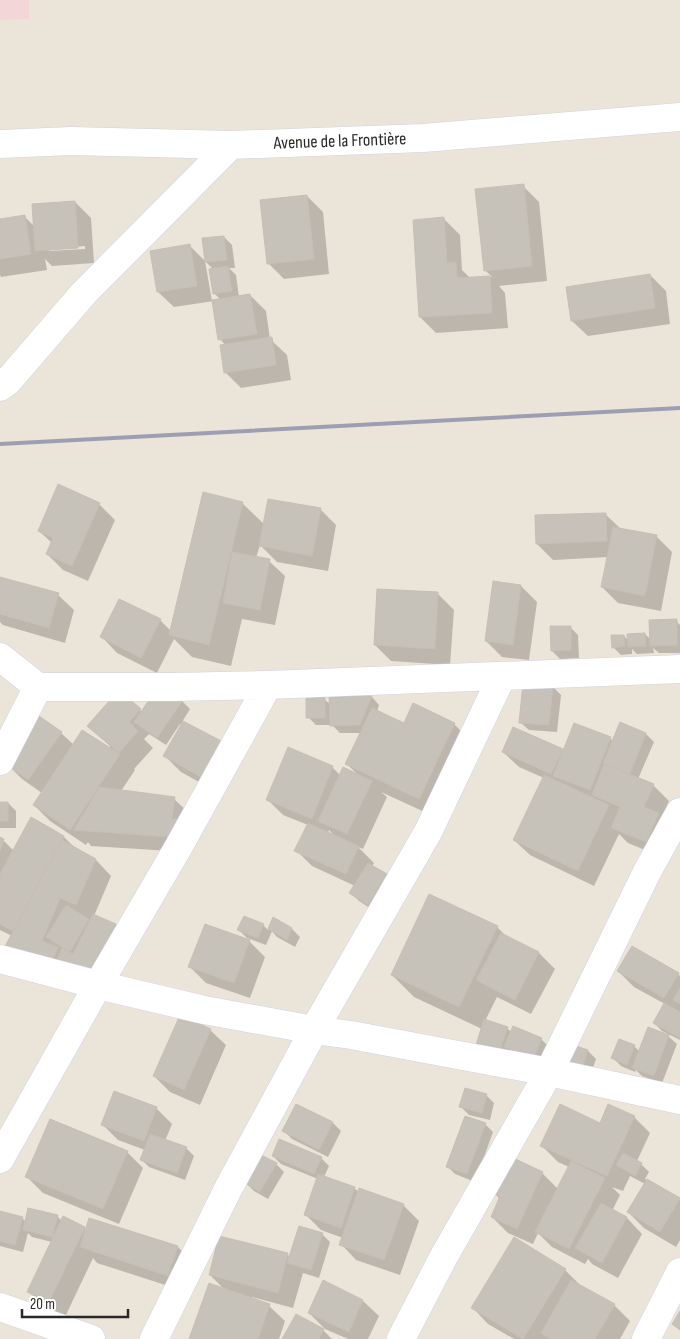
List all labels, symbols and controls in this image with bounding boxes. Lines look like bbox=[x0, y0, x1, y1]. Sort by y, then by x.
street label: Avenue de la Frontière bbox=[272, 128, 407, 154]
scale bar bbox=[22, 1286, 129, 1318]
text: 20 m bbox=[30, 1295, 55, 1314]

